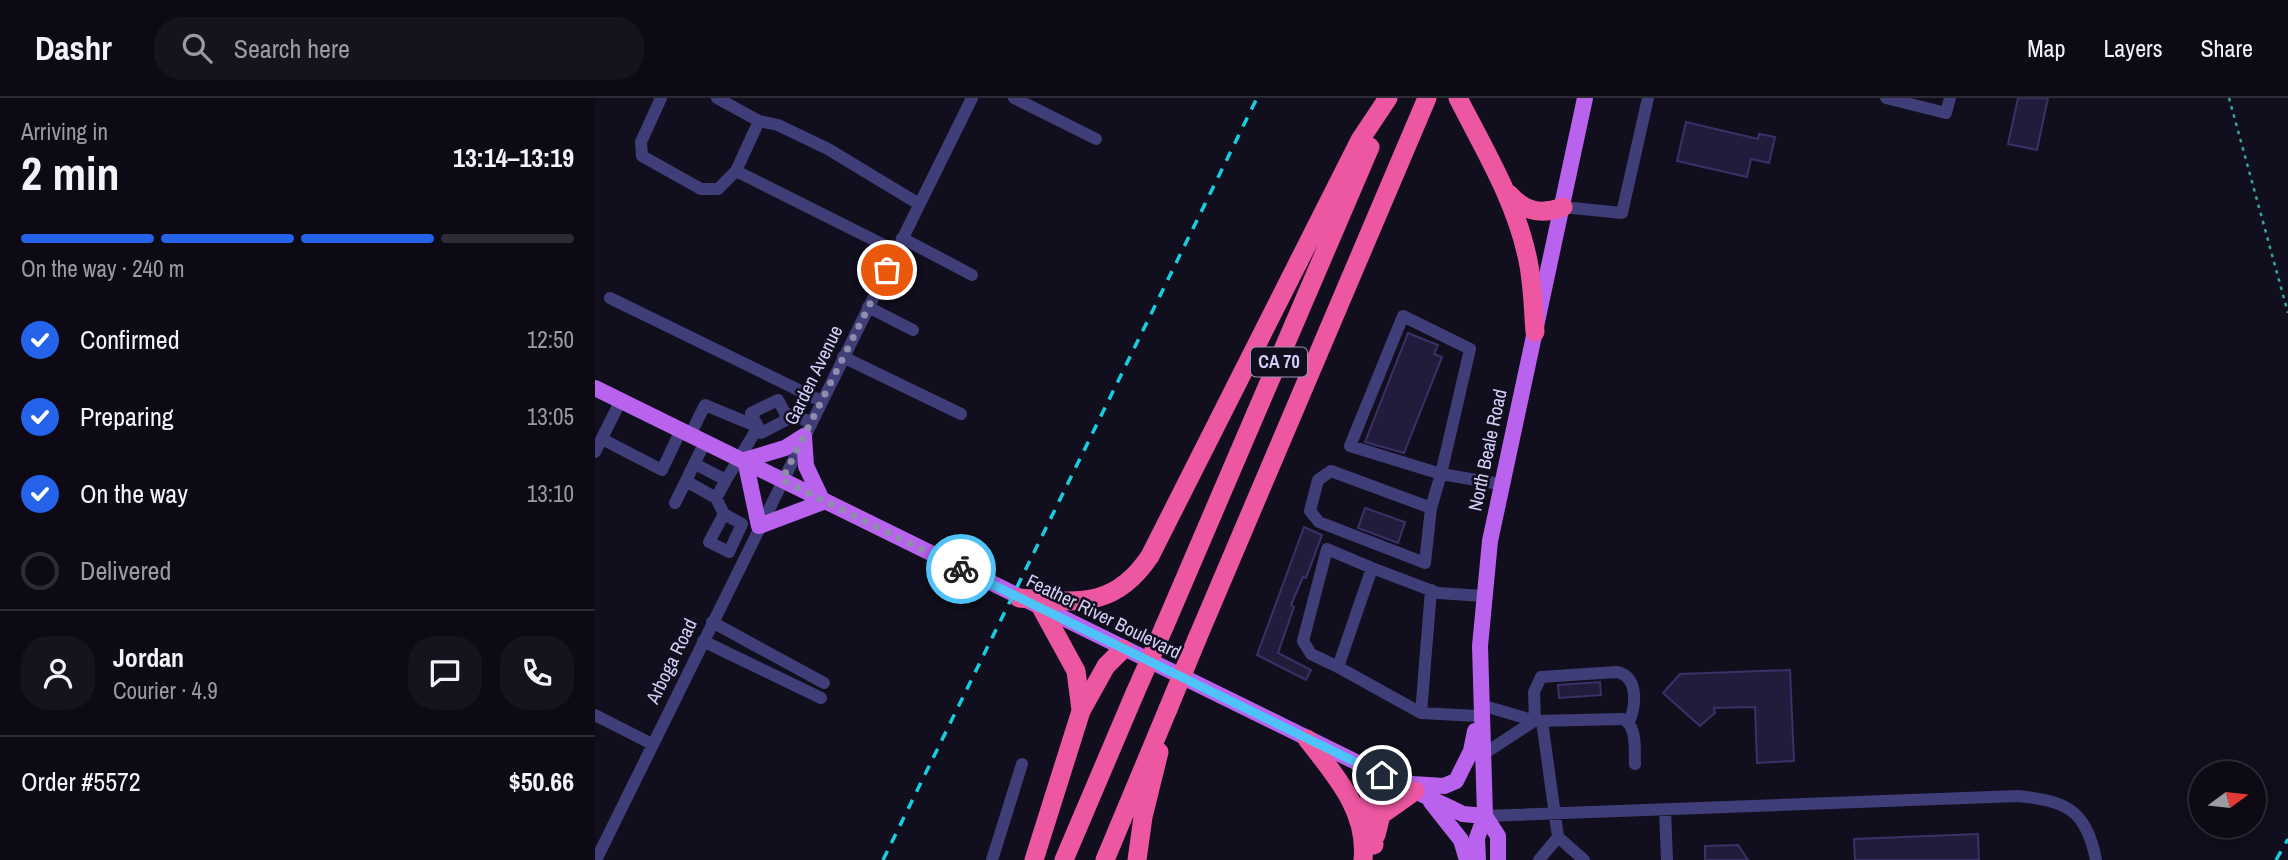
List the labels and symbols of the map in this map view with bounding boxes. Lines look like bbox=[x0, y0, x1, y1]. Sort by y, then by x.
pin bbox=[857, 240, 917, 300]
street label: Garden Avenue bbox=[778, 321, 848, 429]
road number: CA 70 bbox=[1251, 348, 1307, 376]
street label: North Beale Road bbox=[1461, 387, 1513, 513]
courier bbox=[926, 534, 996, 604]
street label: Feather River Boulevard bbox=[1022, 567, 1186, 665]
street label: Arboga Road bbox=[639, 614, 703, 709]
pin bbox=[1352, 745, 1412, 805]
north arrow bbox=[2189, 761, 2266, 838]

